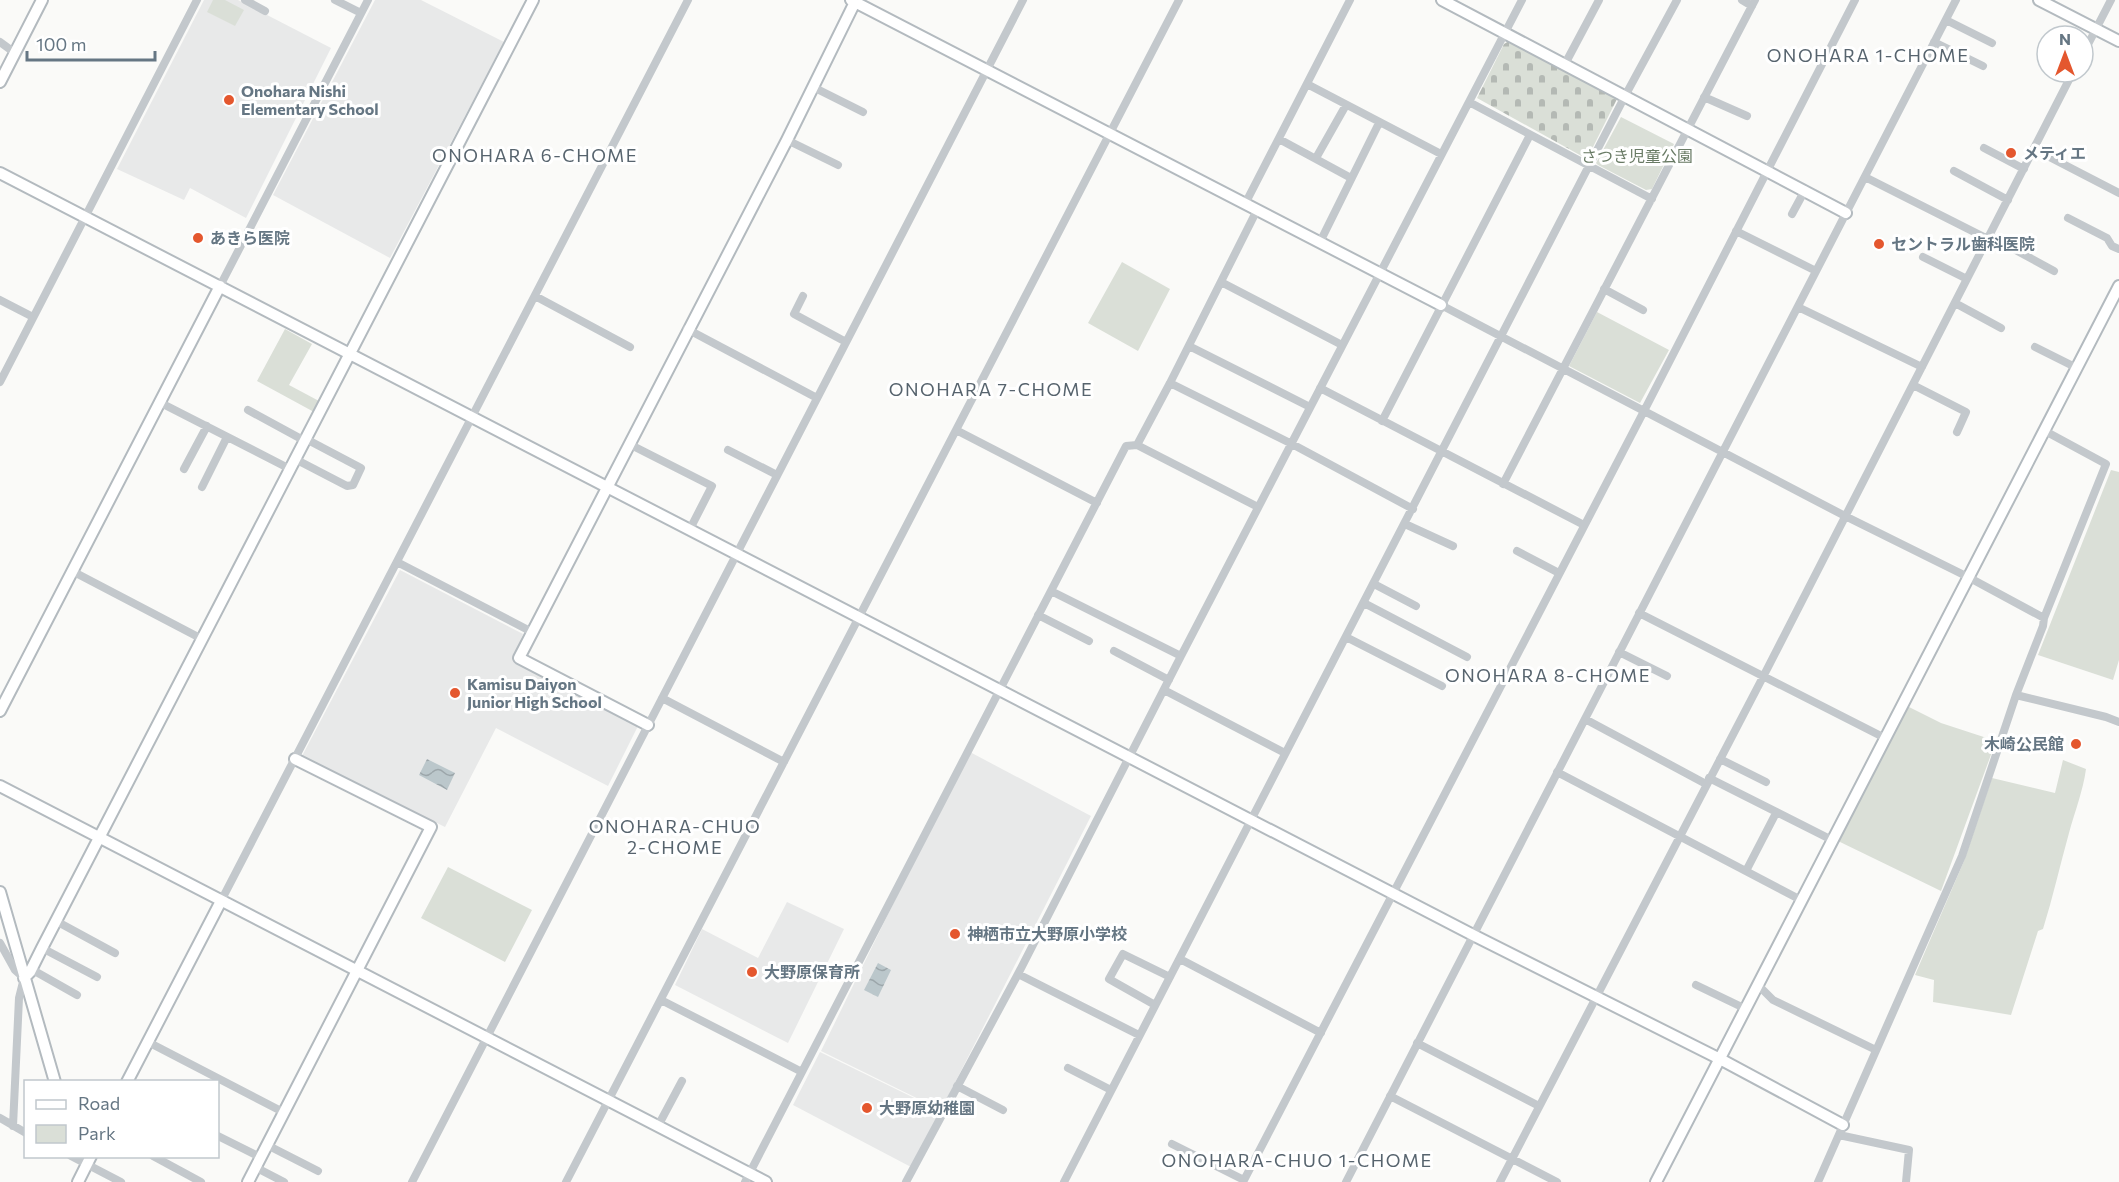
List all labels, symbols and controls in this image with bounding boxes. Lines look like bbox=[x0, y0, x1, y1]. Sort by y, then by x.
scale bar bbox=[27, 24, 154, 62]
north arrow bbox=[2035, 24, 2095, 84]
text: N bbox=[2059, 29, 2071, 48]
text: 100 m bbox=[36, 33, 86, 55]
district label: ONOHARA 1-CHOME bbox=[1767, 44, 1969, 66]
place label: Onohara Nishi Elementary School bbox=[241, 81, 379, 118]
marker: Onohara Nishi Elementary School bbox=[222, 93, 236, 107]
place label: メティエ bbox=[2023, 143, 2086, 162]
district label: ONOHARA 6-CHOME bbox=[432, 144, 638, 166]
park label: さつき児童公園 bbox=[1581, 146, 1693, 165]
marker: メティエ bbox=[2004, 146, 2018, 160]
place label: あきら医院 bbox=[210, 228, 290, 247]
marker: あきら医院 bbox=[191, 231, 205, 245]
place label: セントラル歯科医院 bbox=[1891, 234, 2035, 253]
marker: セントラル歯科医院 bbox=[1872, 237, 1886, 251]
district label: ONOHARA 7-CHOME bbox=[889, 378, 1093, 400]
district label: ONOHARA 8-CHOME bbox=[1445, 664, 1651, 686]
place label: Kamisu Daiyon Junior High School bbox=[467, 674, 602, 711]
marker: Kamisu Daiyon Junior High School bbox=[448, 686, 462, 700]
place label: 木崎公民館 bbox=[1984, 734, 2064, 753]
marker: 木崎公民館 bbox=[2069, 737, 2083, 751]
district label: ONOHARA-CHUO 2-CHOME bbox=[589, 815, 761, 858]
place label: 神栖市立大野原小学校 bbox=[967, 924, 1127, 943]
marker: 神栖市立大野原小学校 bbox=[948, 927, 962, 941]
place label: 大野原保育所 bbox=[764, 962, 860, 981]
marker: 大野原保育所 bbox=[745, 965, 759, 979]
legend bbox=[24, 1080, 219, 1158]
text: Road bbox=[78, 1092, 120, 1114]
place label: 大野原幼稚園 bbox=[879, 1098, 975, 1117]
marker: 大野原幼稚園 bbox=[860, 1101, 874, 1115]
text: Park bbox=[78, 1122, 116, 1144]
district label: ONOHARA-CHUO 1-CHOME bbox=[1161, 1149, 1433, 1171]

